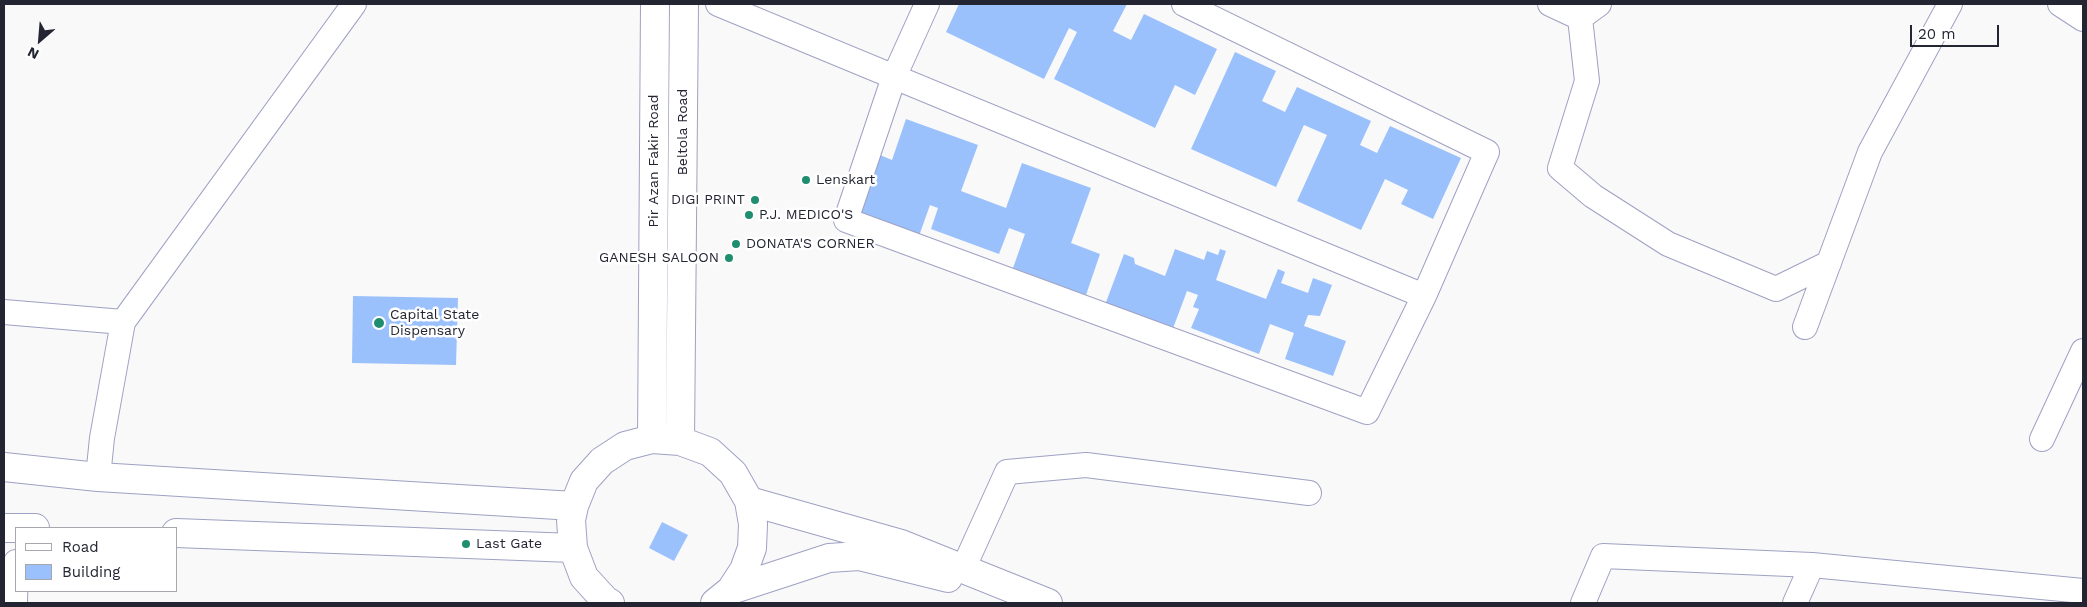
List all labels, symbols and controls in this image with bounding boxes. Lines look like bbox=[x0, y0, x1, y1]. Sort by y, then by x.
north arrow bbox=[15, 15, 65, 65]
scale bar bbox=[1912, 15, 2001, 47]
text: 20 m bbox=[1918, 25, 1956, 43]
text: N bbox=[25, 44, 41, 63]
street label: Beltola Road bbox=[675, 89, 691, 175]
street label: Pir Azan Fakir Road bbox=[646, 95, 662, 227]
place label: Lenskart bbox=[816, 172, 875, 188]
marker: Lenskart bbox=[800, 174, 812, 186]
place label: DIGI PRINT bbox=[671, 192, 745, 208]
marker: DIGI PRINT bbox=[749, 194, 761, 206]
place label: P.J. MEDICO'S bbox=[759, 207, 853, 223]
marker: P.J. MEDICO'S bbox=[743, 209, 755, 221]
place label: DONATA'S CORNER bbox=[746, 236, 875, 252]
marker: DONATA'S CORNER bbox=[730, 238, 742, 250]
place label: GANESH SALOON bbox=[599, 250, 719, 266]
marker: GANESH SALOON bbox=[723, 252, 735, 264]
place label: Capital State Dispensary bbox=[390, 307, 479, 340]
marker: Capital State Dispensary bbox=[372, 316, 386, 330]
legend bbox=[15, 527, 178, 592]
place label: Last Gate bbox=[476, 536, 542, 552]
text: Road bbox=[62, 538, 99, 556]
marker: Last Gate bbox=[460, 538, 472, 550]
text: Building bbox=[62, 563, 120, 581]

